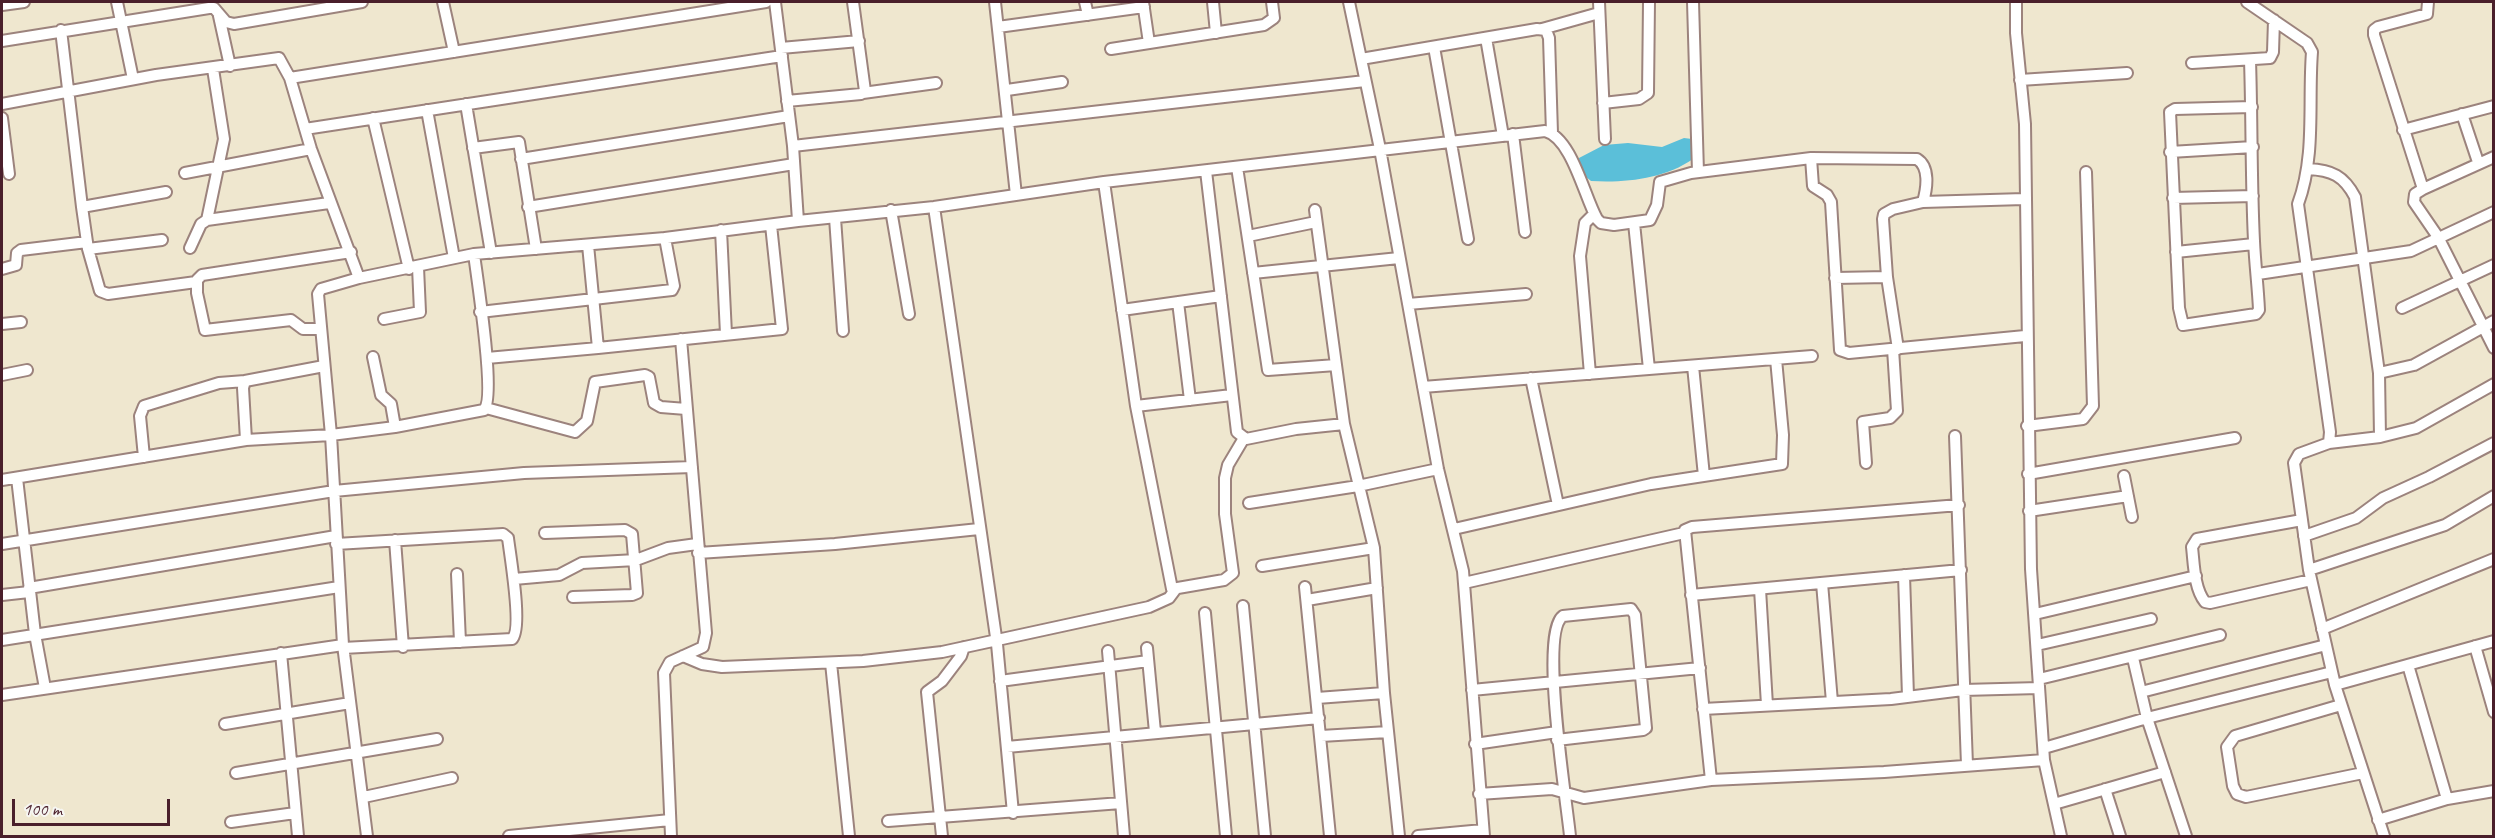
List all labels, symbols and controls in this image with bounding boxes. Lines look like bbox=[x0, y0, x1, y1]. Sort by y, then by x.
scale bar bbox=[15, 787, 172, 825]
text: 100 m bbox=[23, 798, 62, 820]

